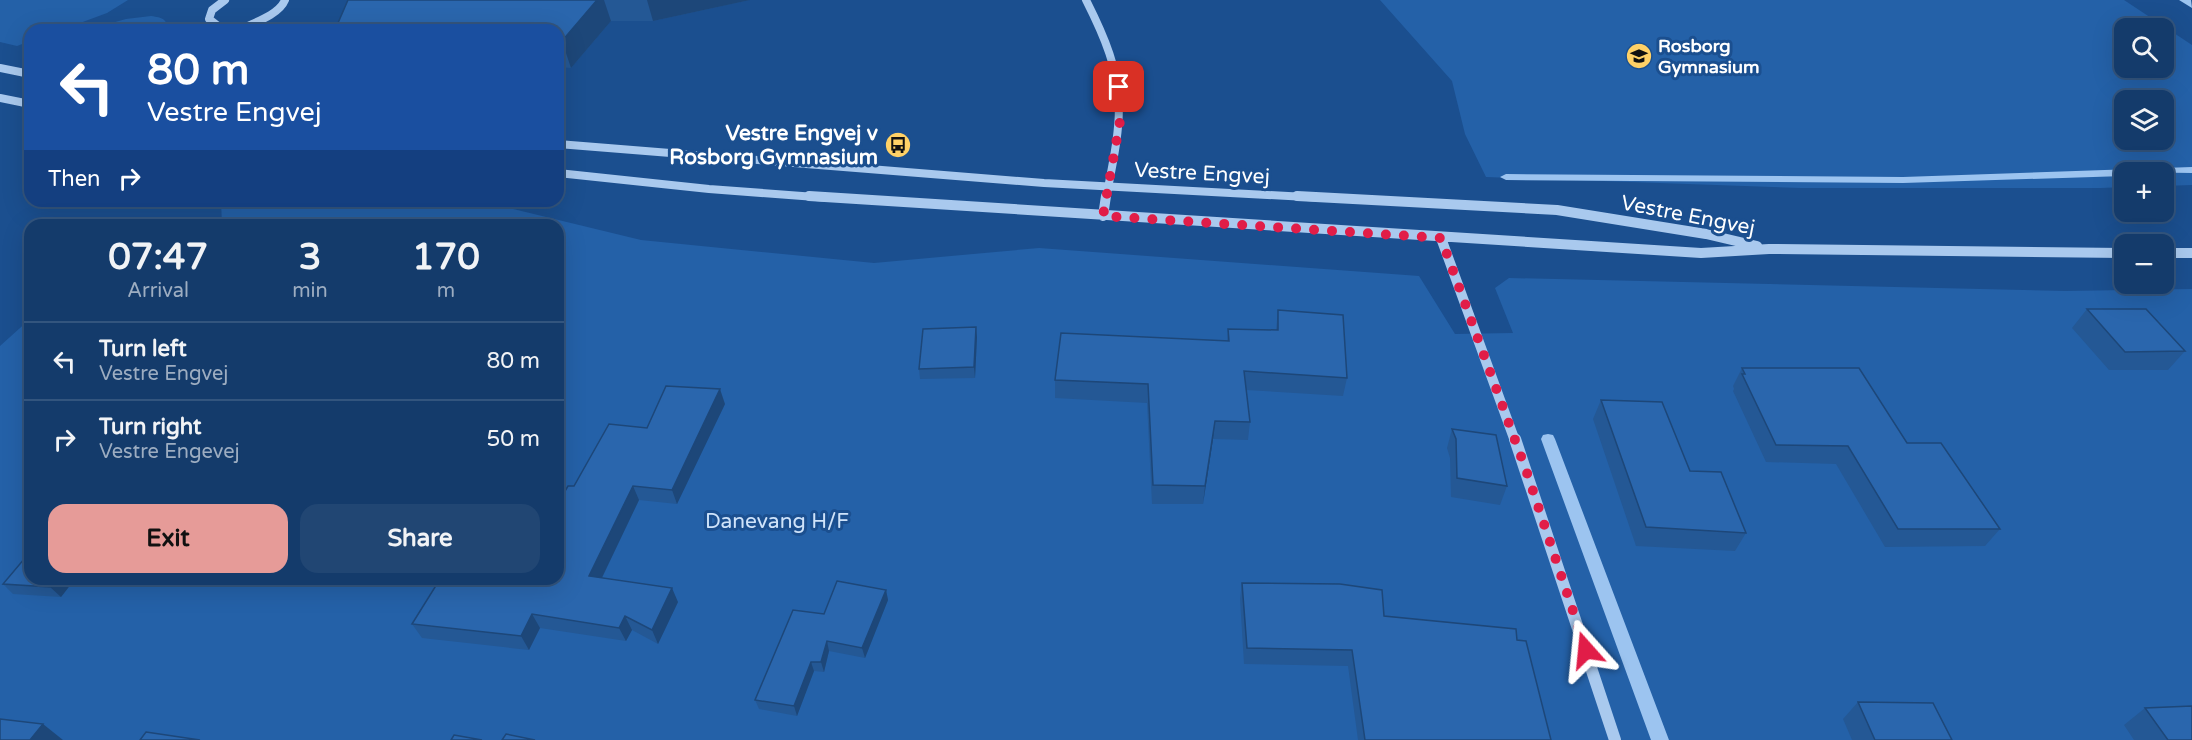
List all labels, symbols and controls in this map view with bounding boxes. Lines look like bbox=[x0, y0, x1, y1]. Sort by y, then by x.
map controls bbox=[2114, 18, 2174, 294]
button: search bbox=[2114, 18, 2174, 78]
place label: Rosborg Gymnasium bbox=[1658, 35, 1760, 78]
school or university icon: Rosborg Gymnasium bbox=[1624, 41, 1654, 71]
text: 80 m bbox=[147, 45, 249, 96]
icon: left bbox=[48, 48, 126, 126]
pin bbox=[1093, 61, 1144, 112]
icon: arrive bbox=[1102, 70, 1135, 103]
button: layers bbox=[2114, 90, 2174, 150]
text: Vestre Engvej bbox=[147, 96, 322, 129]
place label: Vestre Engvej v Rosborg Gymnasium bbox=[669, 121, 878, 170]
bus stop icon: Vestre Engvej v Rosborg Gymnasium bbox=[883, 130, 913, 160]
street label: Vestre Engvej bbox=[1133, 157, 1270, 190]
icon: right bbox=[113, 162, 146, 195]
button: + bbox=[2114, 162, 2174, 222]
text: Then bbox=[48, 166, 101, 192]
street label: Vestre Engvej bbox=[1619, 190, 1757, 241]
button: − bbox=[2114, 234, 2174, 294]
text: 07:47 bbox=[108, 236, 208, 279]
text: 3 bbox=[299, 236, 321, 279]
text: 170 bbox=[412, 236, 480, 279]
text: Arrival bbox=[127, 279, 189, 303]
text: min bbox=[292, 279, 328, 303]
text: m bbox=[437, 279, 455, 303]
text: Turn left bbox=[99, 336, 187, 362]
icon: left bbox=[48, 345, 81, 378]
text: 80 m bbox=[486, 348, 540, 374]
text: Vestre Engvej bbox=[99, 362, 228, 386]
text: Turn right bbox=[99, 414, 201, 440]
icon: right bbox=[48, 423, 81, 456]
text: 50 m bbox=[486, 426, 540, 452]
text: Vestre Engevej bbox=[99, 440, 240, 464]
button: Exit bbox=[48, 504, 288, 573]
button: Share bbox=[300, 504, 540, 573]
park label: Danevang H/F bbox=[705, 509, 849, 534]
position arrow bbox=[1554, 618, 1618, 682]

